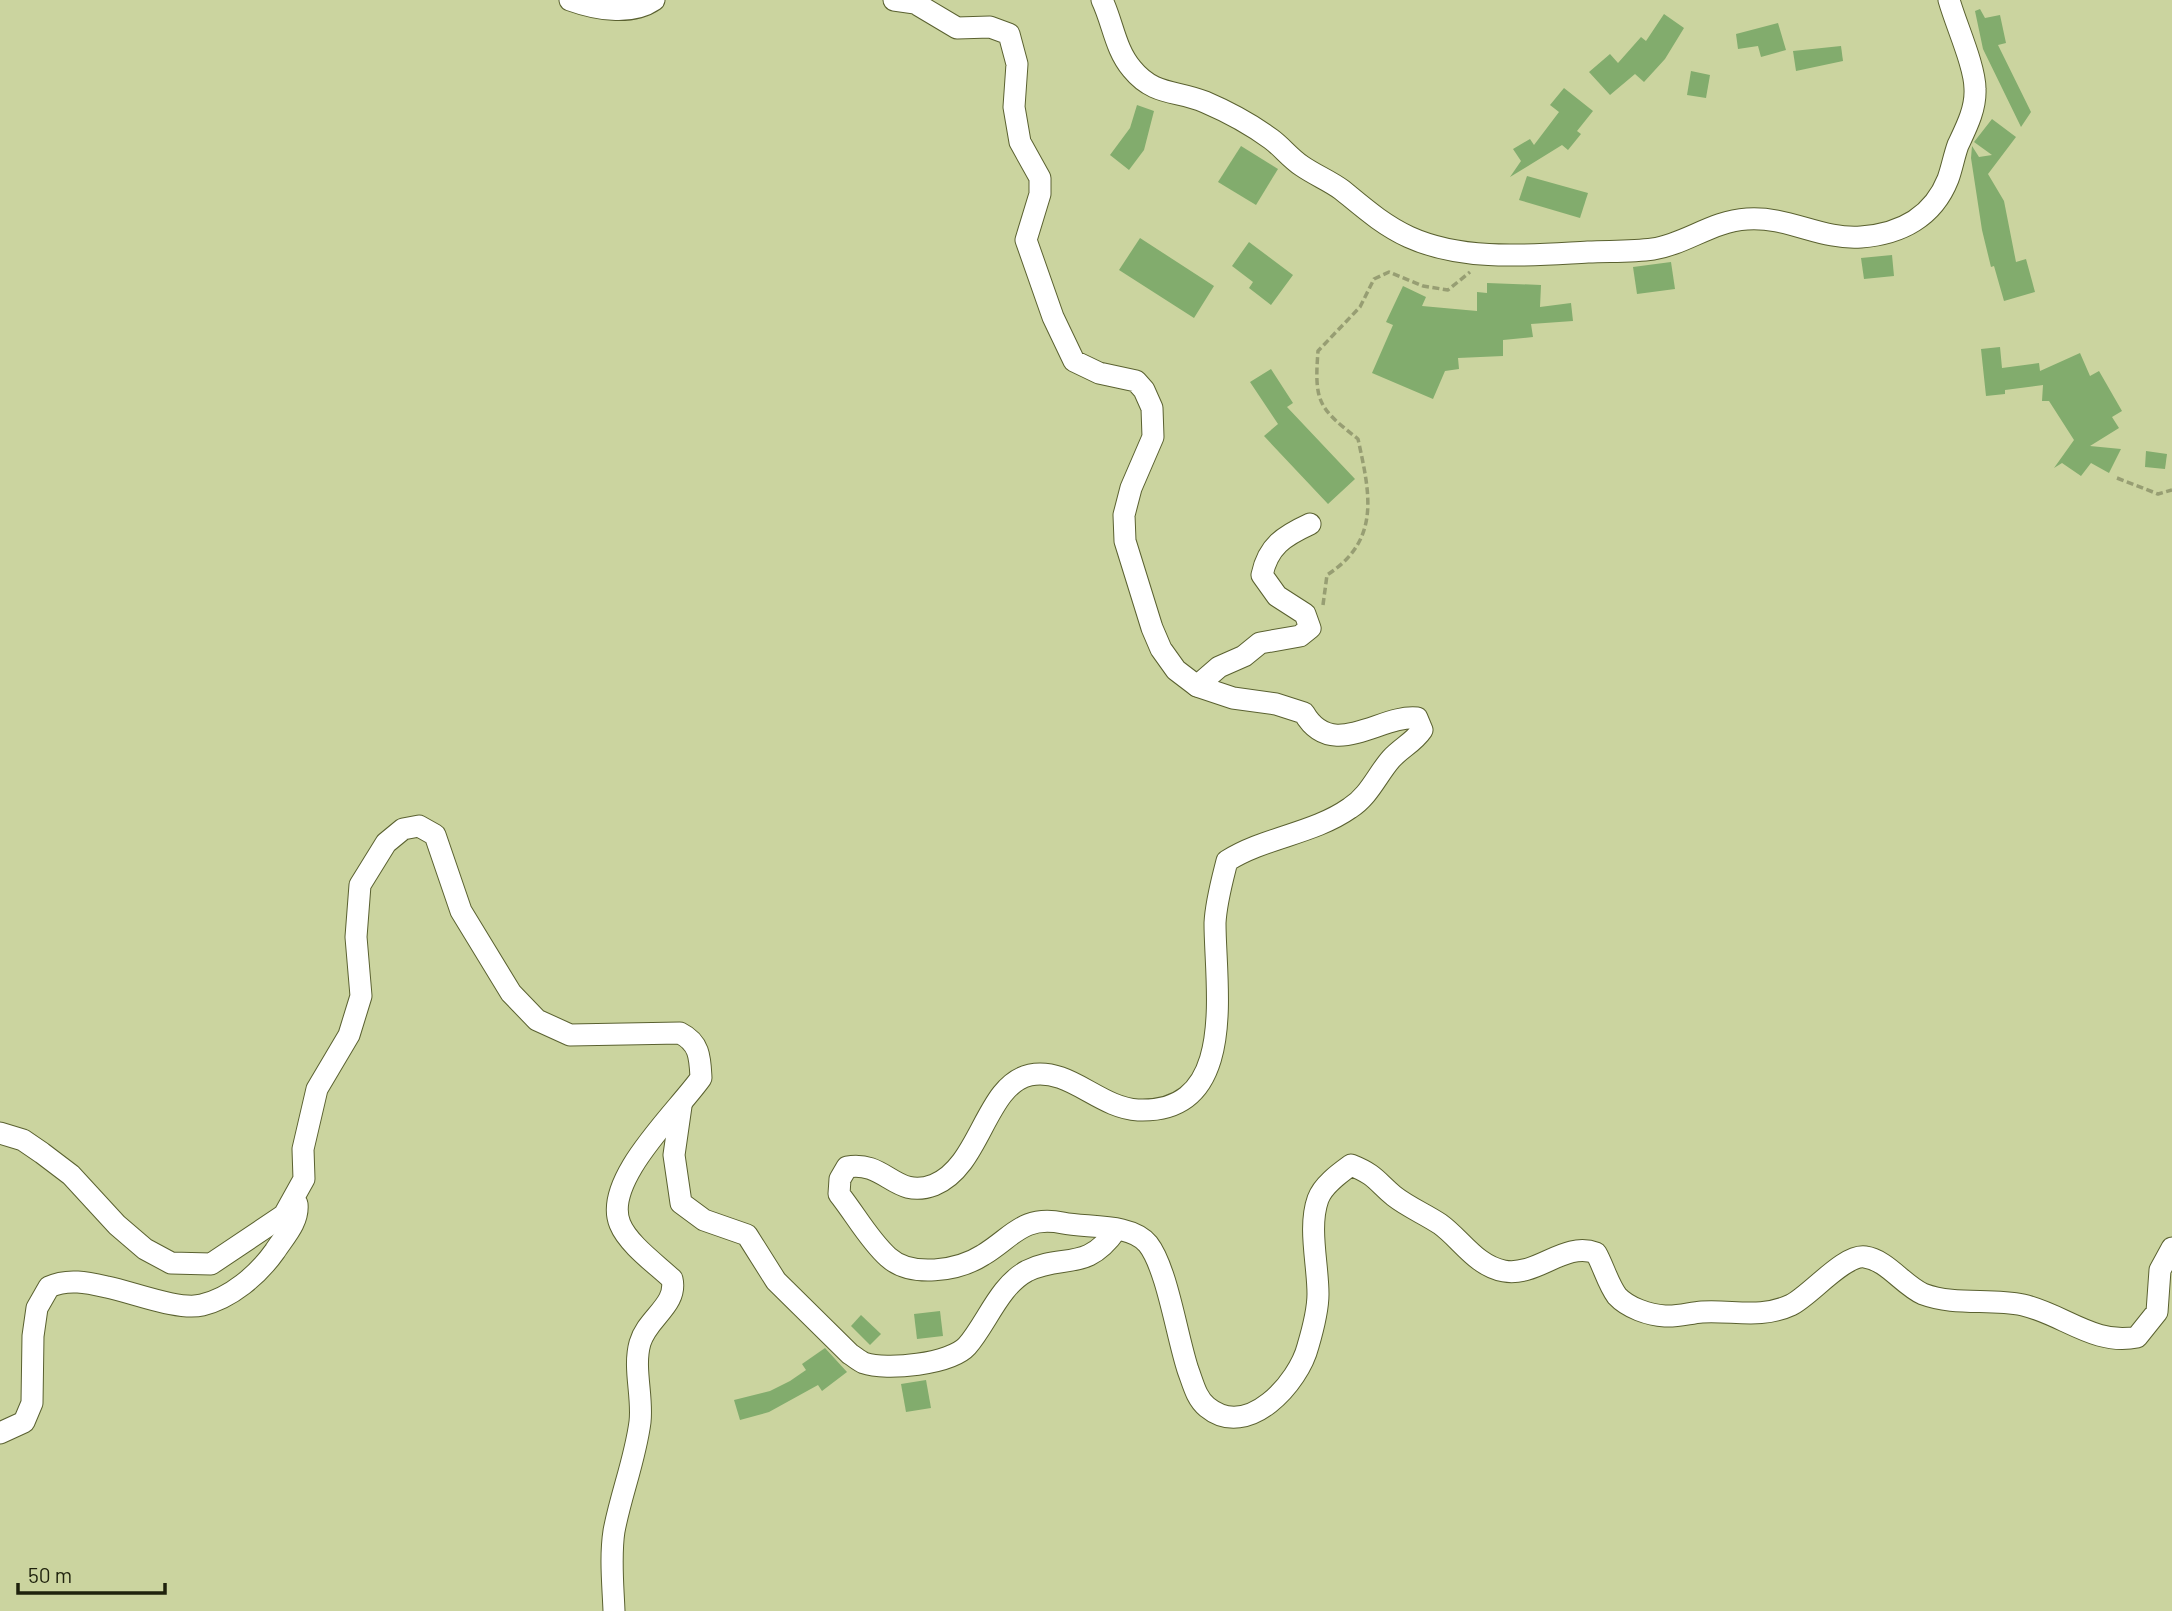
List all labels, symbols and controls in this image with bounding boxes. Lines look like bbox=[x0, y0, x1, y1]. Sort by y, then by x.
scale bar bbox=[18, 1552, 164, 1596]
text: 50 m bbox=[28, 1562, 72, 1587]

